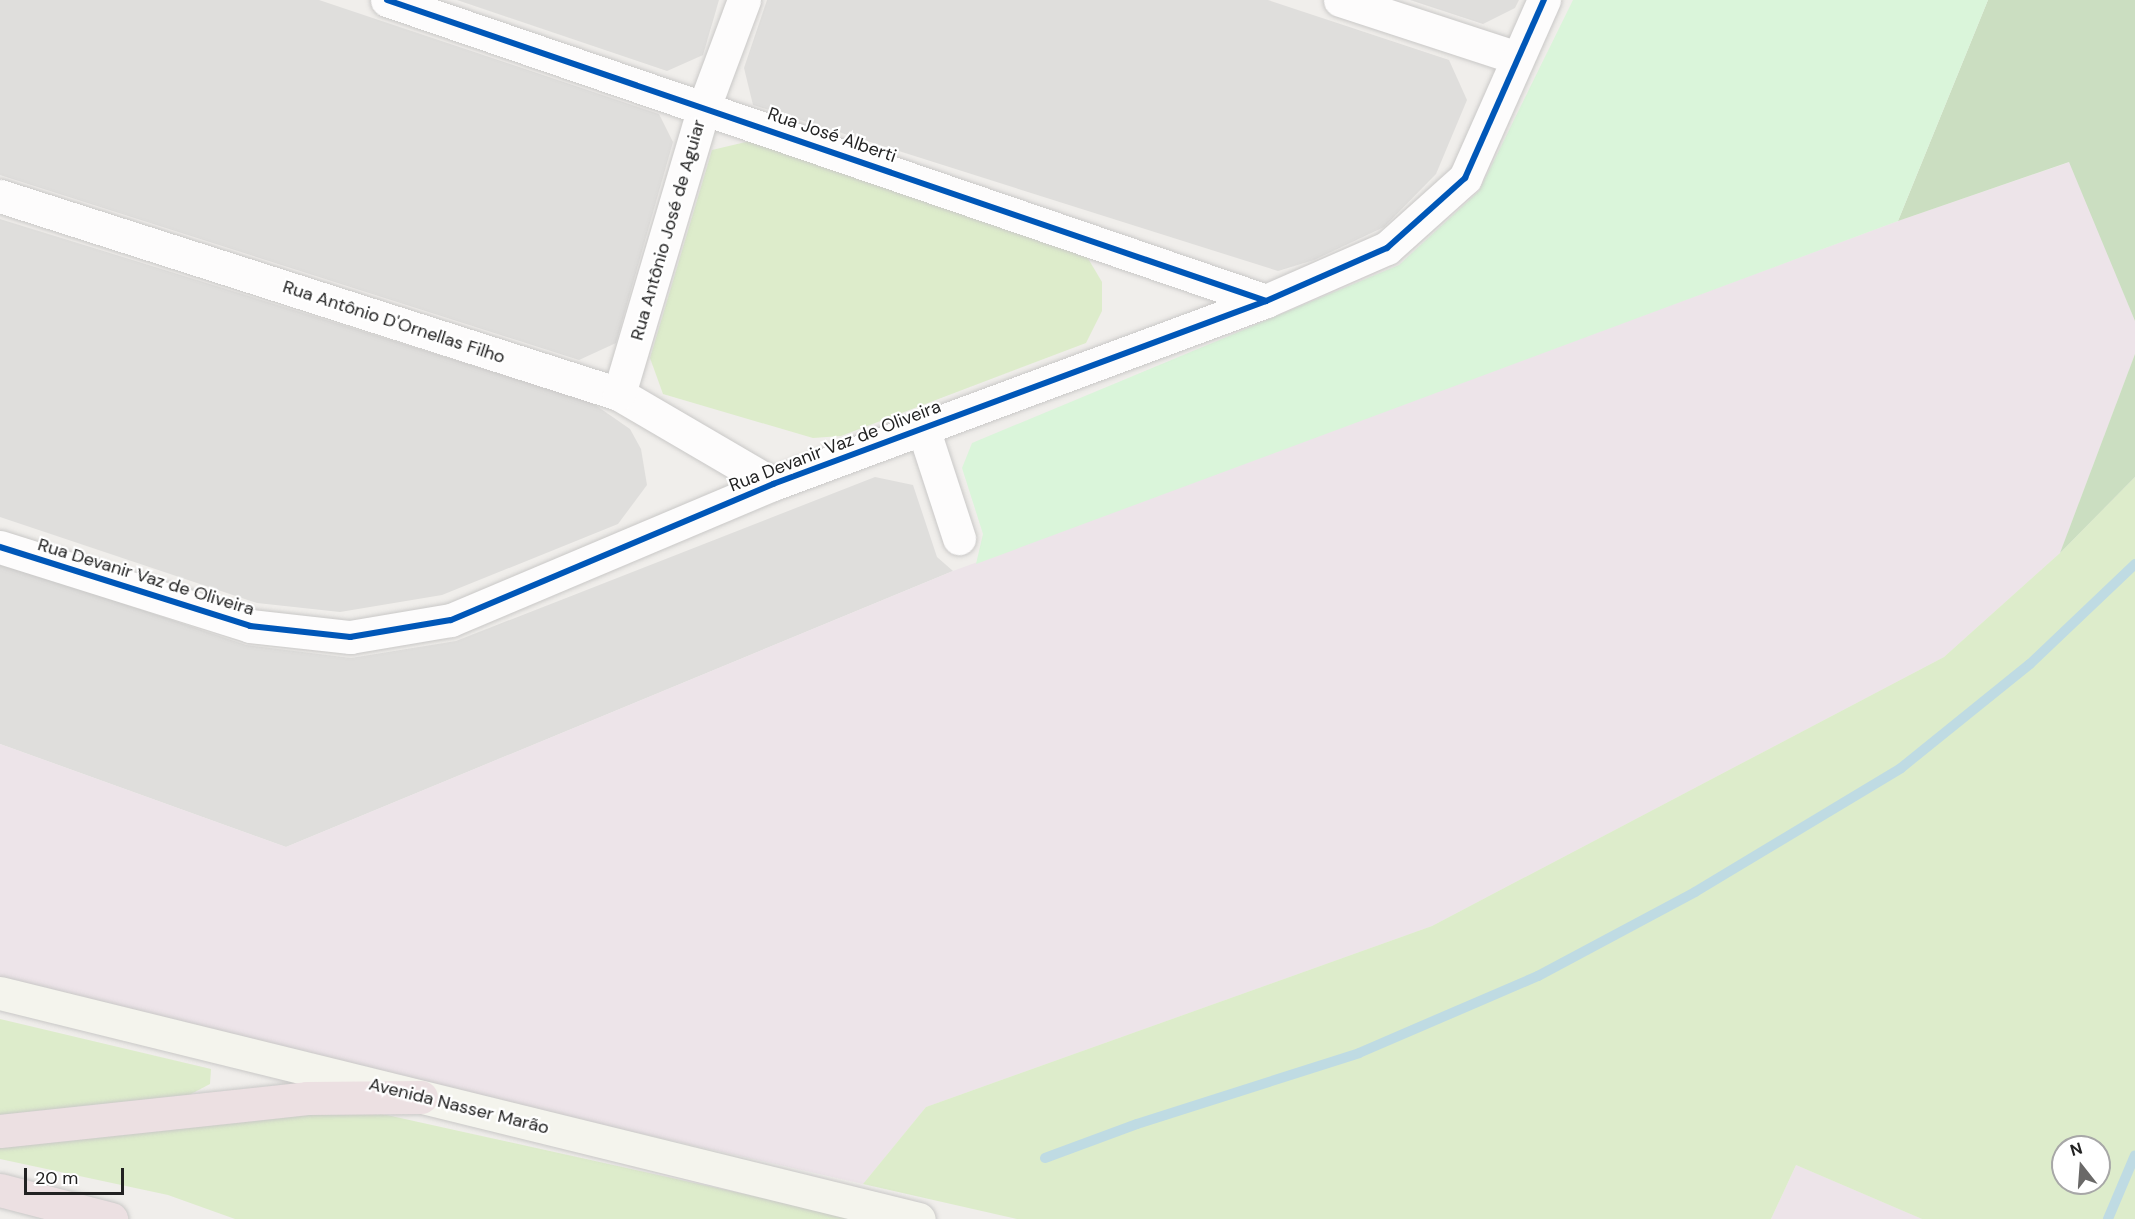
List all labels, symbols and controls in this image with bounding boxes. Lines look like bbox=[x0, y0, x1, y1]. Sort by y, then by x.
street label: Rua José Alberti bbox=[765, 103, 899, 167]
street label: Rua Antônio José de Aguiar bbox=[626, 117, 710, 343]
street label: Rua Antônio D'Ornellas Filho bbox=[280, 276, 508, 368]
street label: Rua Devanir Vaz de Oliveira bbox=[726, 396, 944, 496]
street label: Rua Devanir Vaz de Oliveira bbox=[35, 534, 257, 620]
street label: Avenida Nasser Marão bbox=[367, 1073, 551, 1139]
north arrow bbox=[2051, 1135, 2111, 1195]
text: N bbox=[2068, 1137, 2085, 1161]
scale bar bbox=[27, 1156, 128, 1194]
text: 20 m bbox=[35, 1166, 78, 1190]

